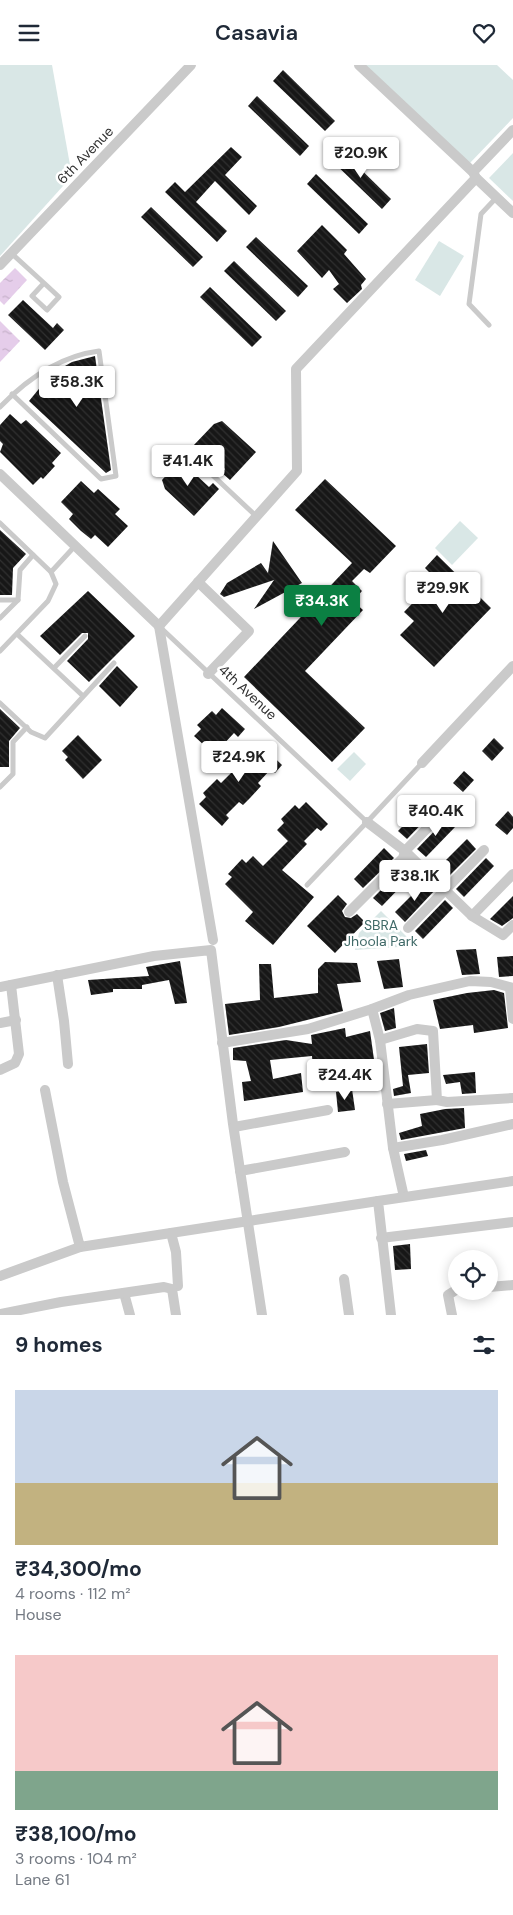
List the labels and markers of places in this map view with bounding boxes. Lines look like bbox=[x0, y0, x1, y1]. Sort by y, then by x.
pin: ₹20.9K bbox=[320, 137, 402, 179]
pin: ₹58.3K bbox=[36, 365, 118, 408]
pin: ₹41.4K bbox=[147, 445, 229, 487]
pin: ₹29.9K bbox=[402, 571, 484, 614]
pin: ₹34.3K bbox=[281, 585, 363, 627]
pin: ₹24.9K bbox=[198, 741, 280, 783]
pin: ₹40.4K bbox=[395, 795, 477, 837]
pin: ₹38.1K bbox=[374, 859, 456, 902]
pin: ₹24.4K bbox=[304, 1059, 386, 1101]

